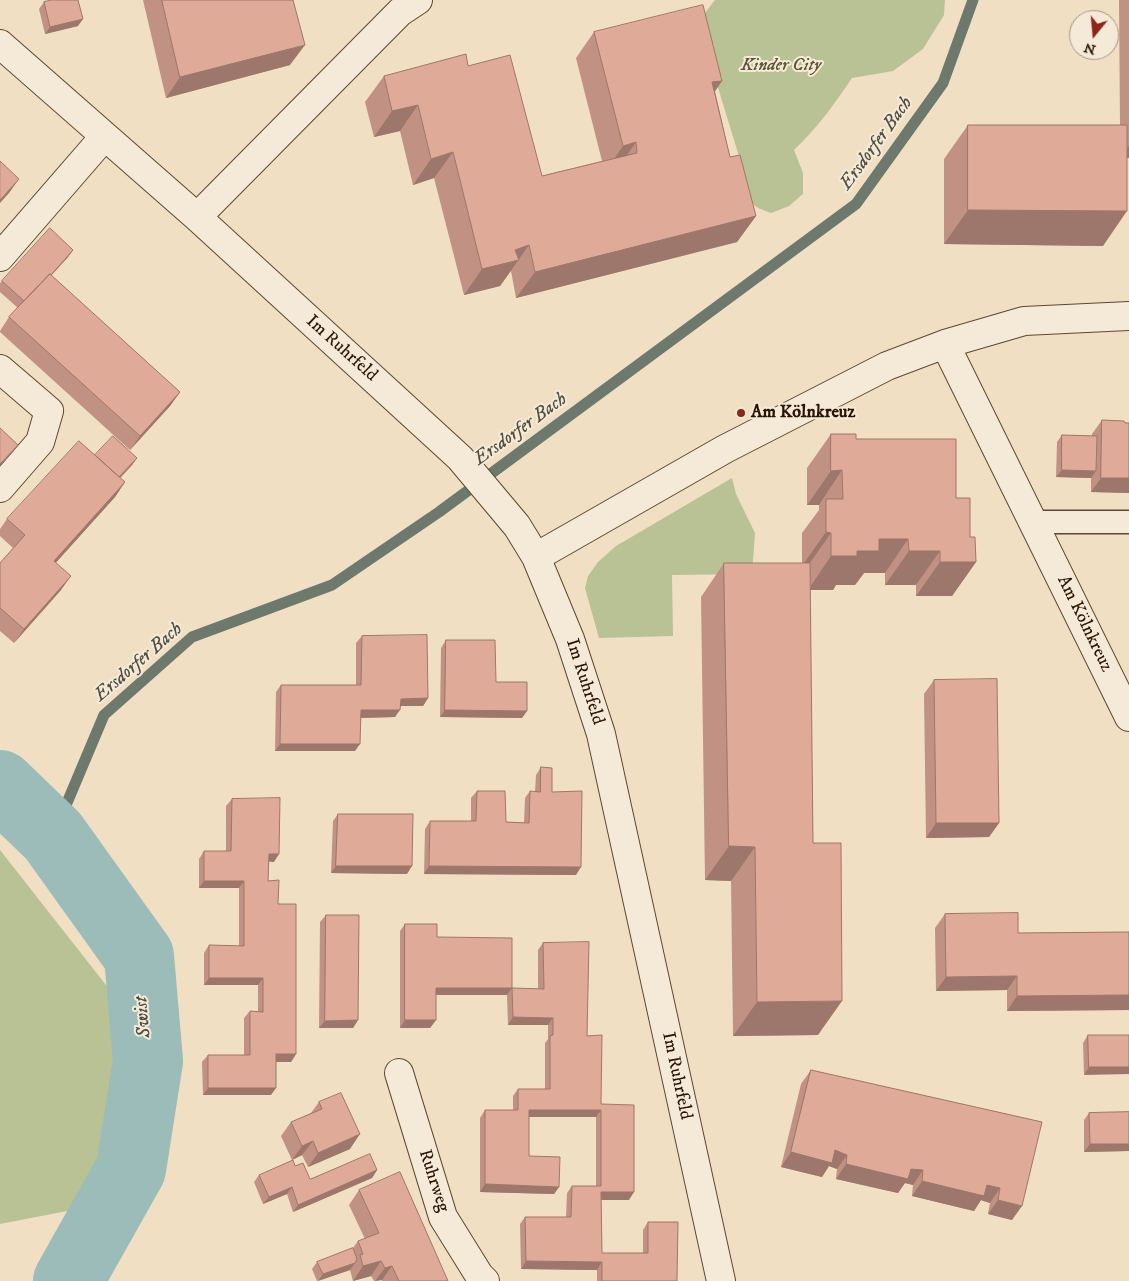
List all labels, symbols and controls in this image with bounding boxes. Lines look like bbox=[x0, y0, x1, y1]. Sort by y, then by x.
north arrow bbox=[1069, 10, 1119, 60]
text: N bbox=[1082, 38, 1098, 59]
park label: Kinder City bbox=[741, 55, 821, 77]
water label: Ersdorfer Bach bbox=[836, 93, 918, 195]
street label: Im Ruhrfeld bbox=[301, 311, 381, 387]
water label: Ersdorfer Bach bbox=[470, 389, 572, 471]
place label: Am Kölnkreuz bbox=[751, 402, 855, 424]
marker: Am Kölnkreuz bbox=[735, 407, 747, 419]
street label: Am Kölnkreuz bbox=[1051, 572, 1117, 676]
water label: Ersdorfer Bach bbox=[90, 619, 188, 707]
street label: Im Ruhrfeld bbox=[560, 636, 608, 728]
water label: Swist bbox=[131, 995, 157, 1039]
street label: Im Ruhrfeld bbox=[656, 1030, 696, 1122]
street label: Ruhrweg bbox=[413, 1147, 453, 1215]

